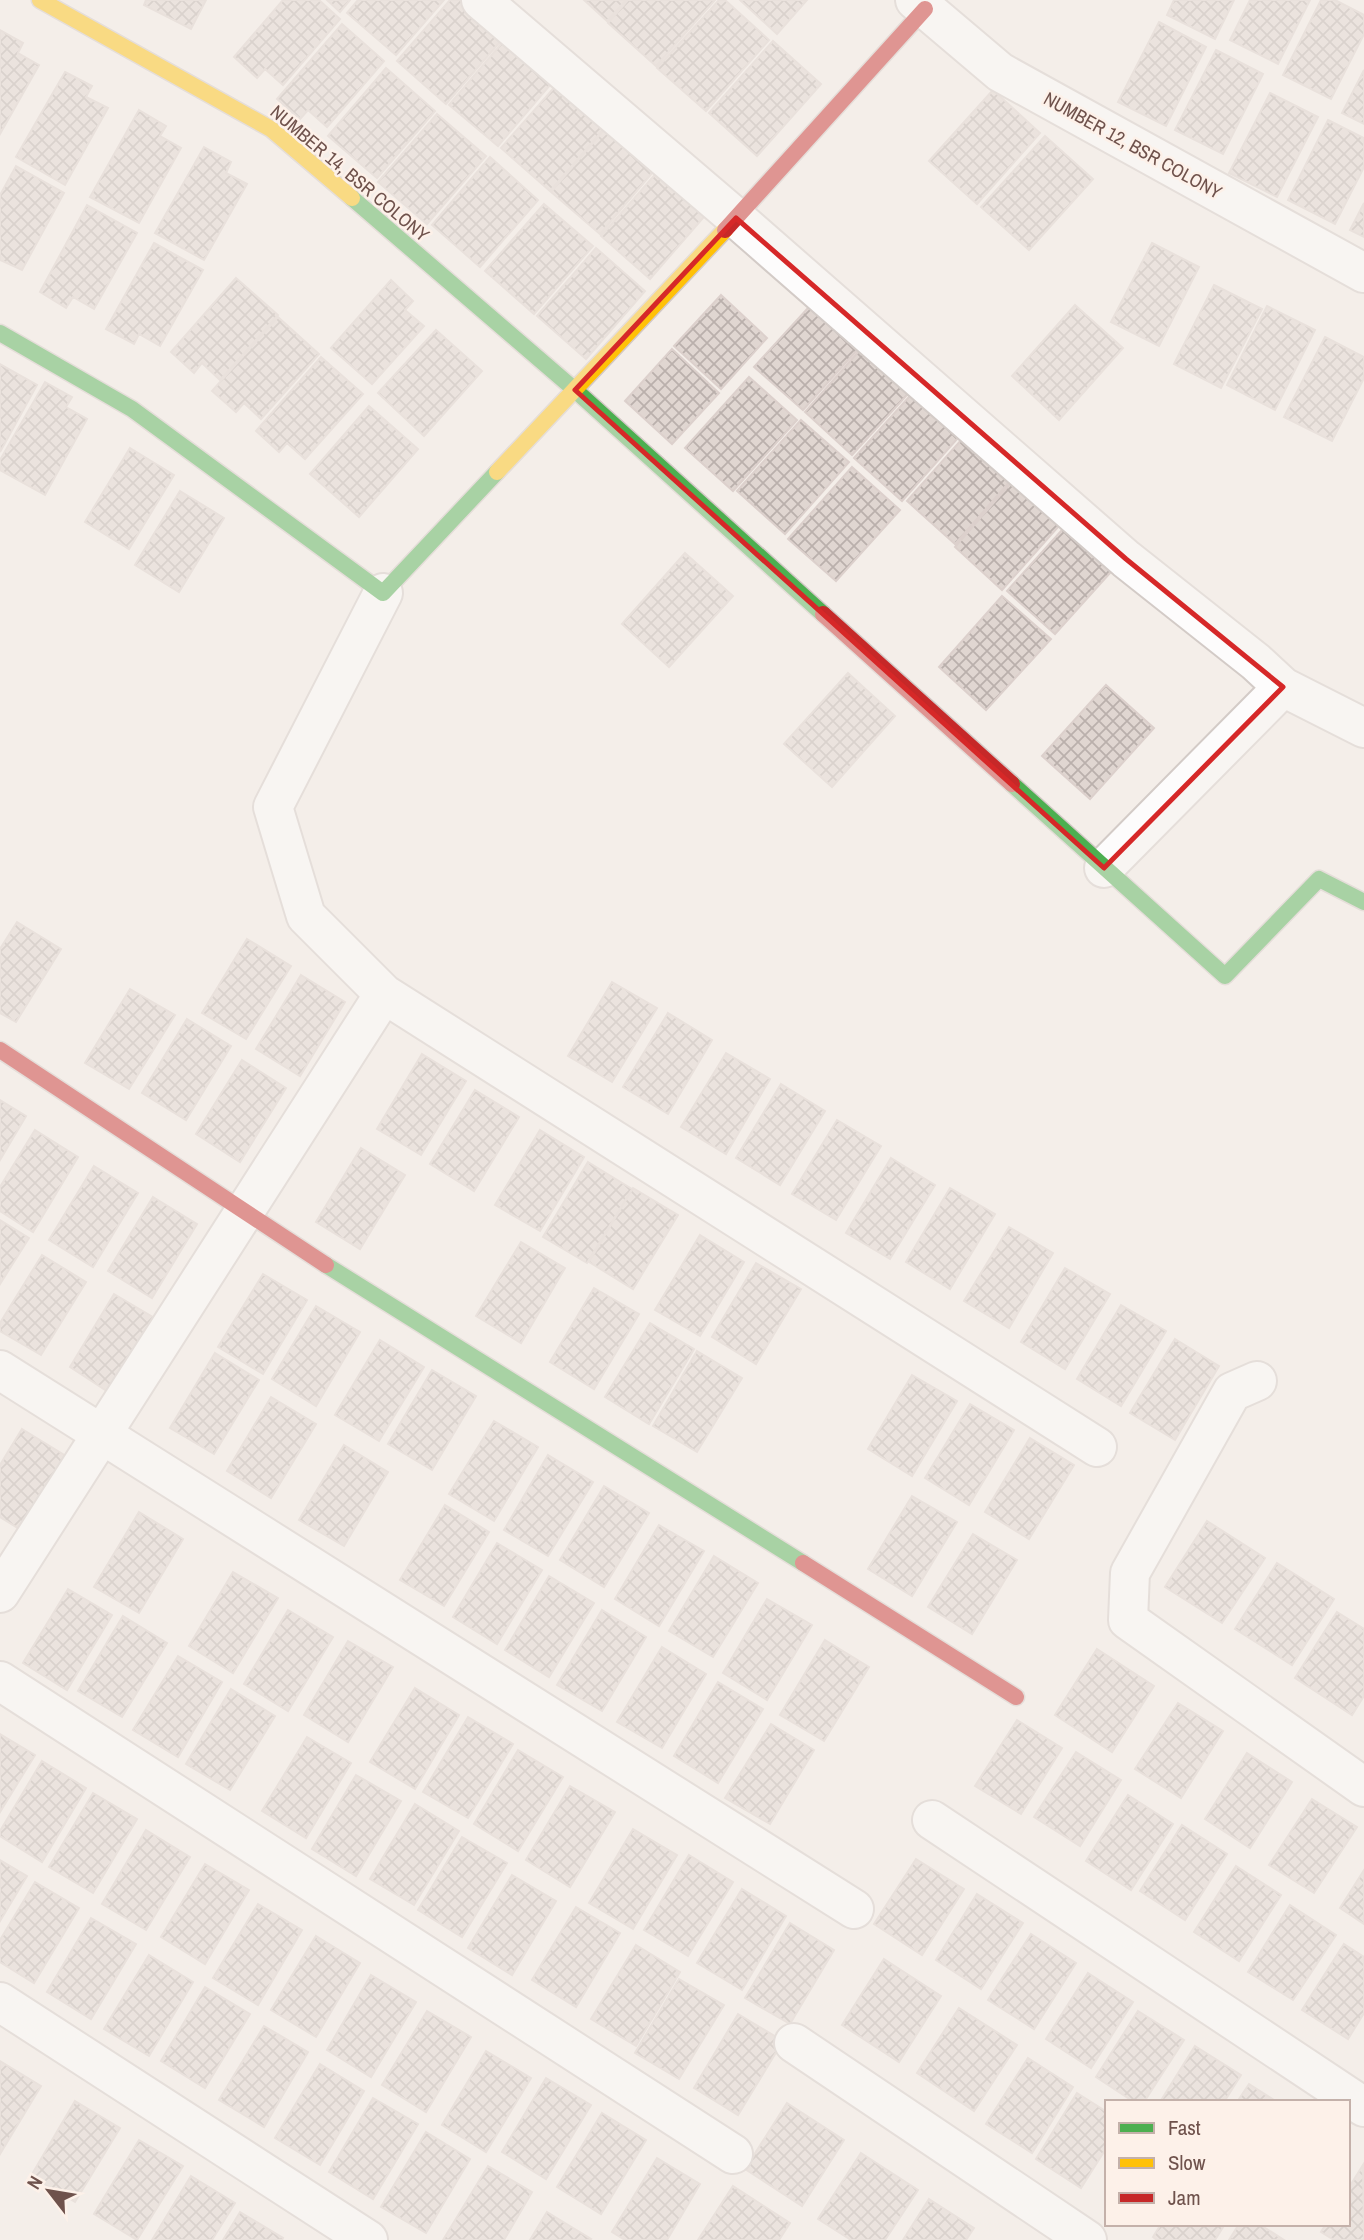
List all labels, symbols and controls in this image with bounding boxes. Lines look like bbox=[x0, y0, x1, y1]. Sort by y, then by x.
street label: NUMBER 12, BSR COLONY bbox=[1039, 85, 1227, 205]
street label: NUMBER 14, BSR COLONY bbox=[265, 99, 435, 248]
legend bbox=[1105, 2100, 1350, 2226]
text: Fast bbox=[1168, 2113, 1201, 2142]
text: Slow bbox=[1168, 2148, 1206, 2177]
north arrow bbox=[14, 2156, 84, 2226]
text: N bbox=[20, 2171, 48, 2194]
text: Jam bbox=[1168, 2183, 1201, 2212]

